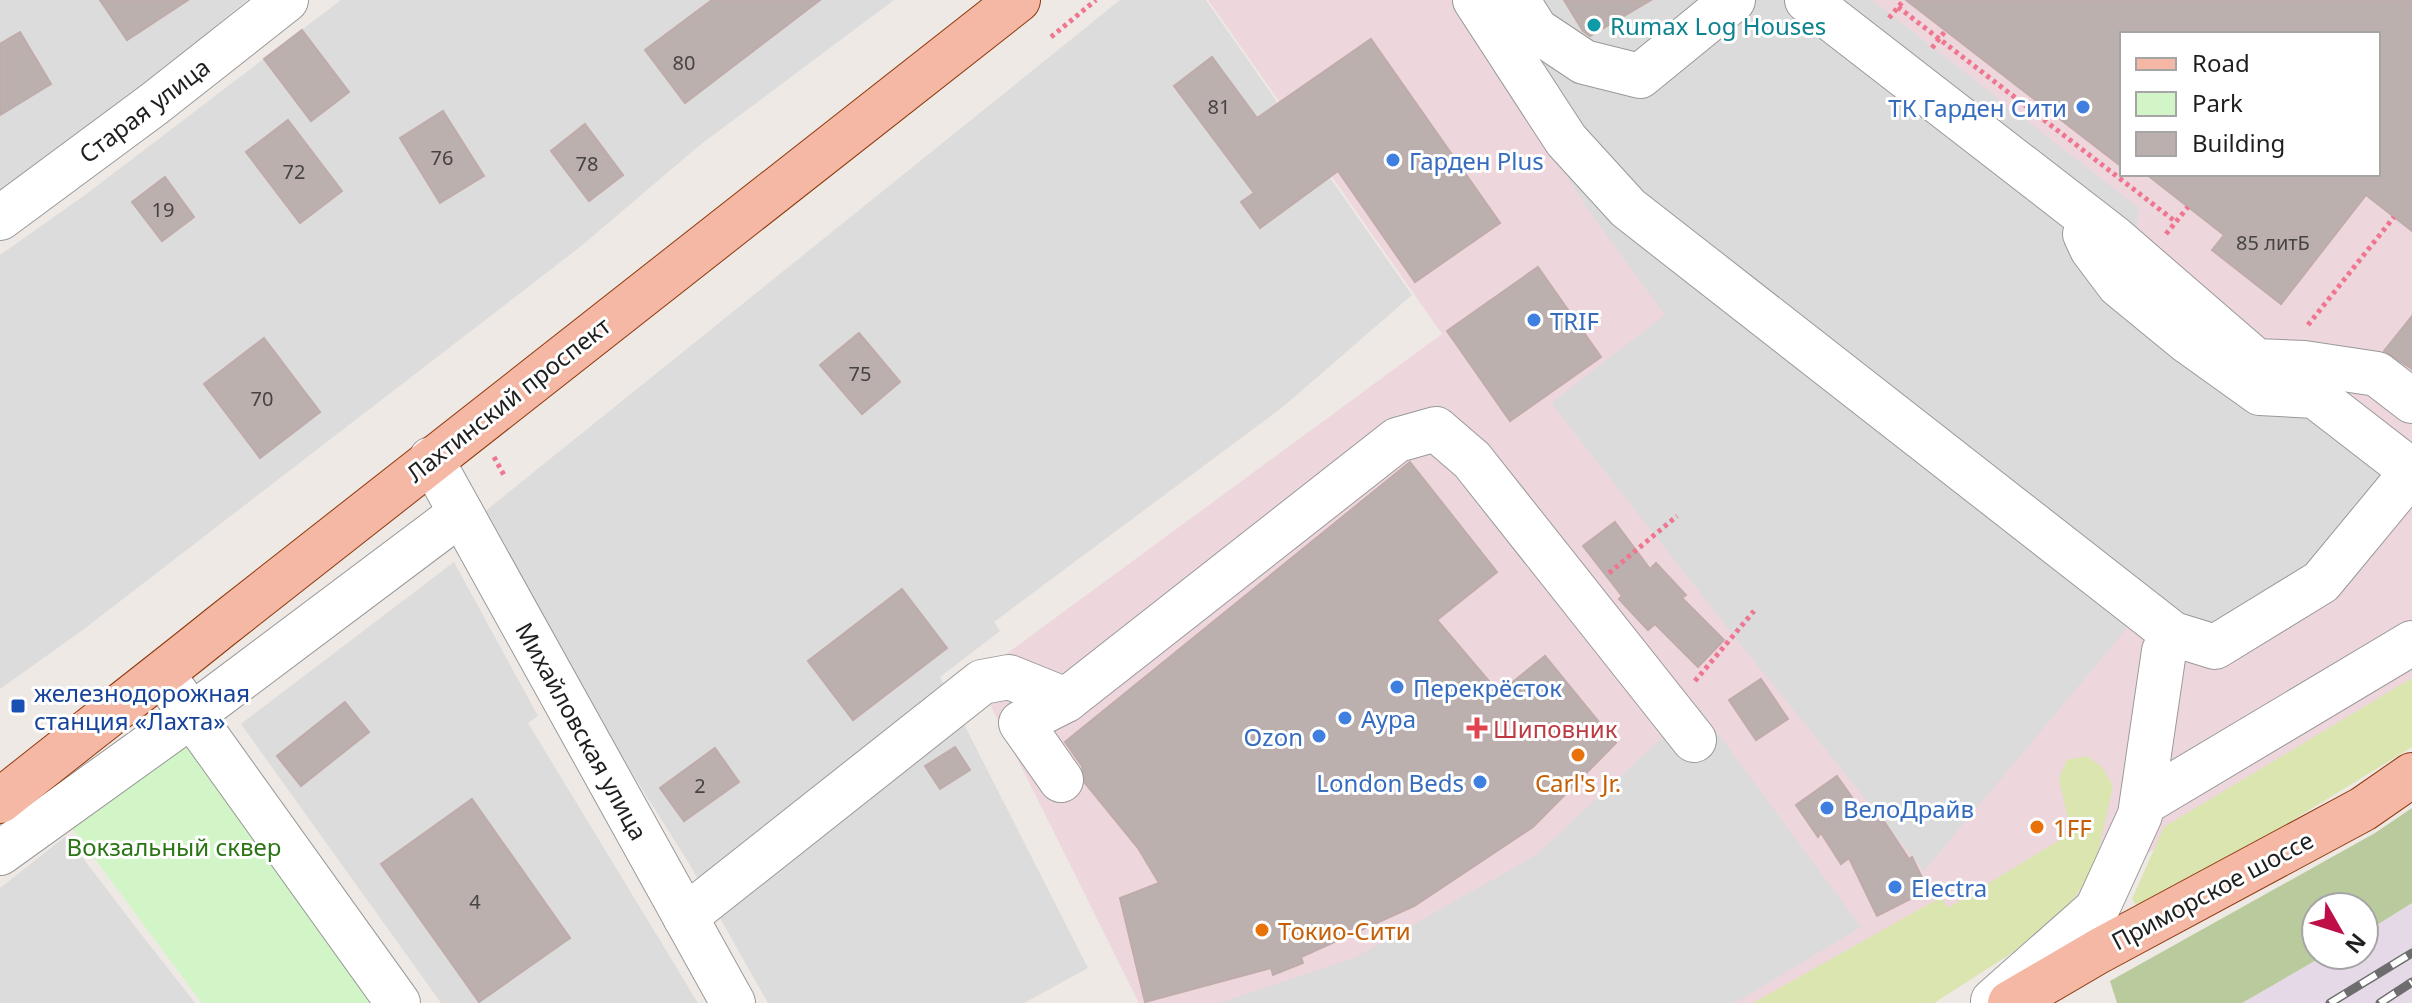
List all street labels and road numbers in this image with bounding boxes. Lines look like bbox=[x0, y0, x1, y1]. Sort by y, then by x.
street label: Старая улица bbox=[72, 50, 216, 170]
street label: Лахтинский проспект bbox=[399, 309, 617, 489]
street label: Михайловская улица bbox=[508, 616, 656, 846]
street label: Приморское шоссе bbox=[2105, 823, 2319, 957]

